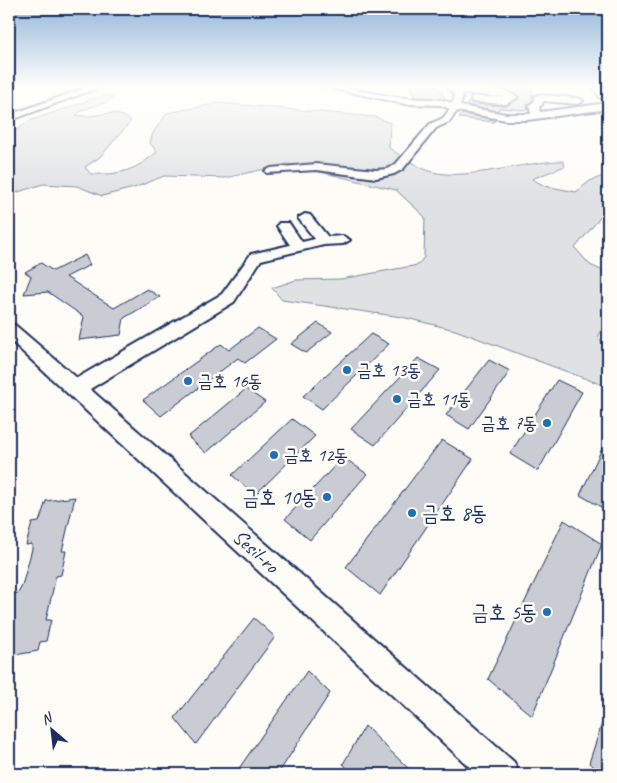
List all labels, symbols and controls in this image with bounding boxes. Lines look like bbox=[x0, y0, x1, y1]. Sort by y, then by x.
place label: 금호 13동 bbox=[357, 359, 421, 381]
marker: 금호 13동 bbox=[341, 364, 353, 376]
place label: 금호 16동 bbox=[198, 370, 262, 392]
marker: 금호 16동 bbox=[182, 375, 194, 387]
place label: 금호 11동 bbox=[407, 388, 471, 410]
marker: 금호 11동 bbox=[391, 393, 403, 405]
place label: 금호 7동 bbox=[481, 412, 537, 434]
marker: 금호 7동 bbox=[541, 417, 553, 429]
place label: 금호 12동 bbox=[284, 444, 348, 466]
marker: 금호 12동 bbox=[268, 449, 280, 461]
place label: 금호 10동 bbox=[242, 484, 317, 510]
marker: 금호 10동 bbox=[321, 491, 333, 503]
place label: 금호 8동 bbox=[422, 500, 487, 526]
marker: 금호 8동 bbox=[406, 507, 418, 519]
street label: Sesil-ro bbox=[228, 524, 286, 579]
place label: 금호 5동 bbox=[472, 599, 537, 625]
marker: 금호 5동 bbox=[541, 606, 553, 618]
north arrow bbox=[28, 706, 78, 756]
text: N bbox=[38, 708, 56, 729]

